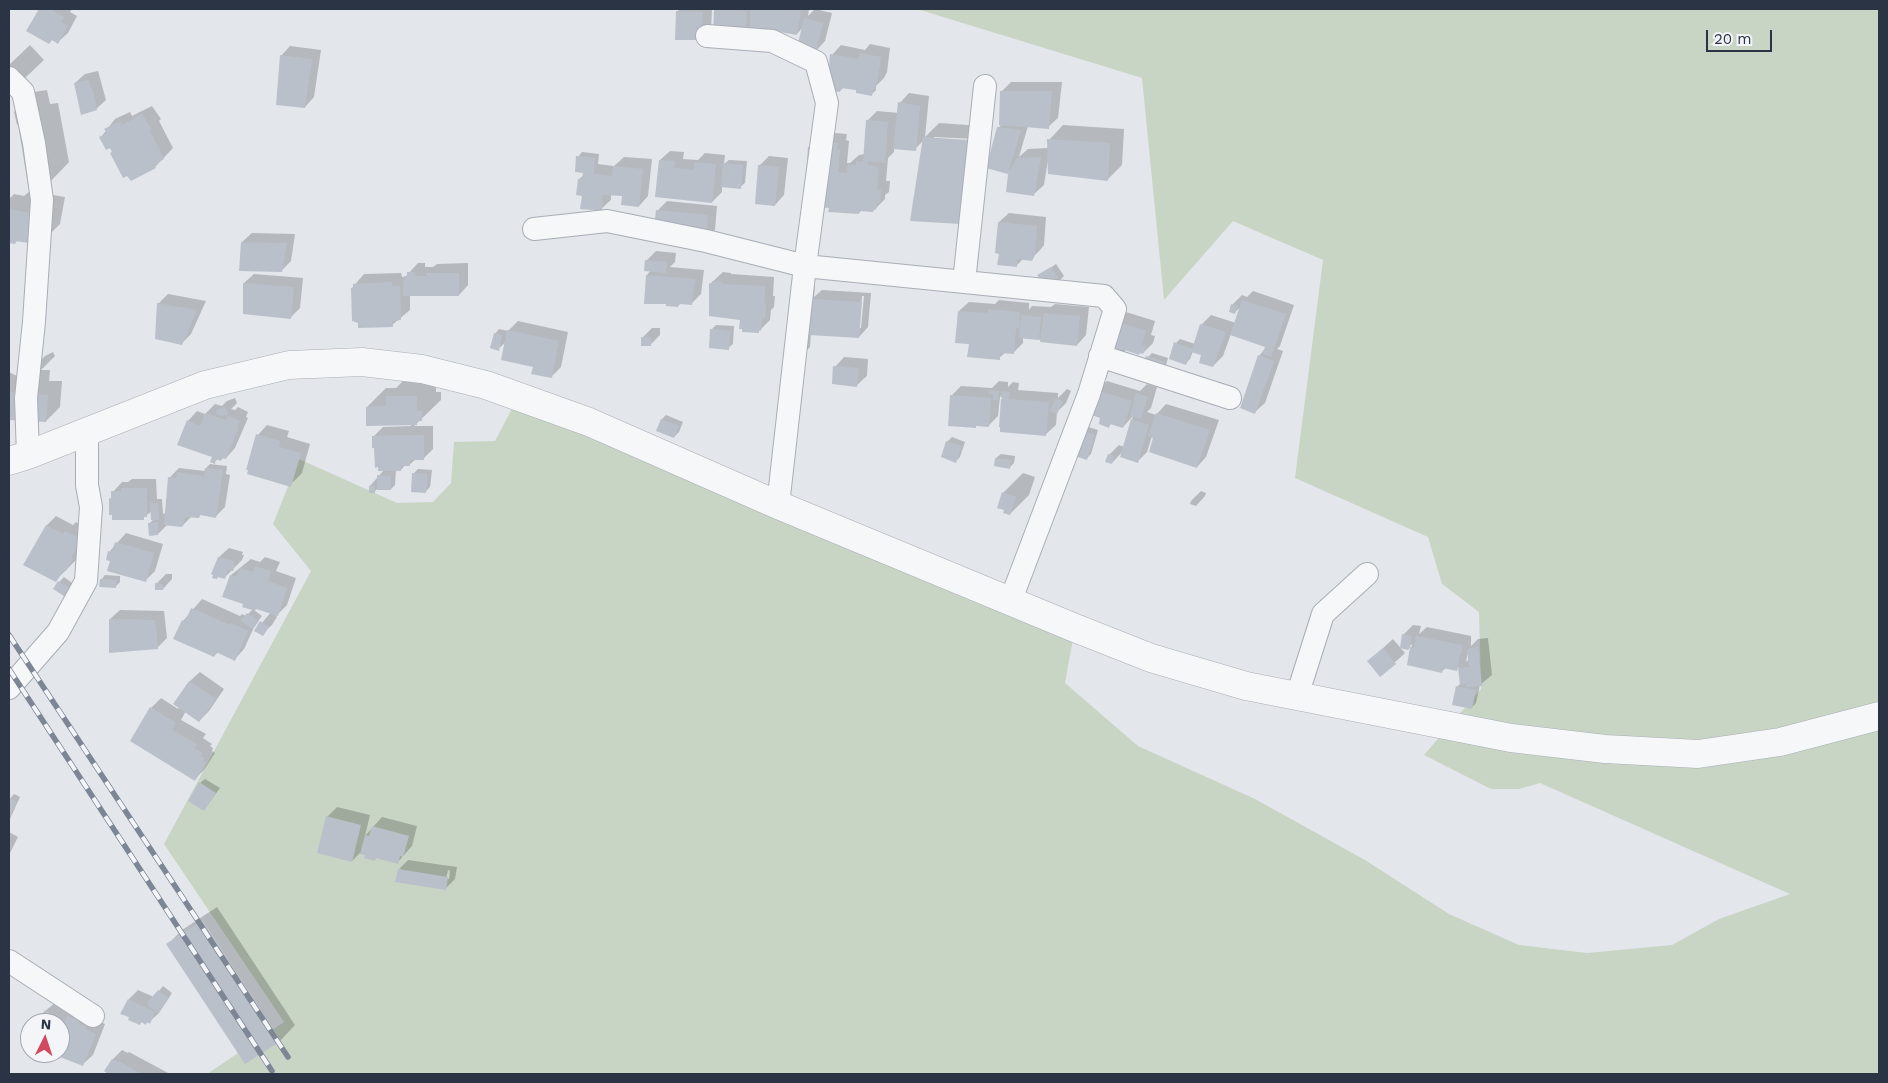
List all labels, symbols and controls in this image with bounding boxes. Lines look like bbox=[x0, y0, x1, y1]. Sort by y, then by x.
scale bar bbox=[1708, 20, 1774, 52]
text: 20 m bbox=[1714, 30, 1752, 48]
north arrow bbox=[20, 1013, 70, 1063]
text: N bbox=[40, 1016, 52, 1032]

